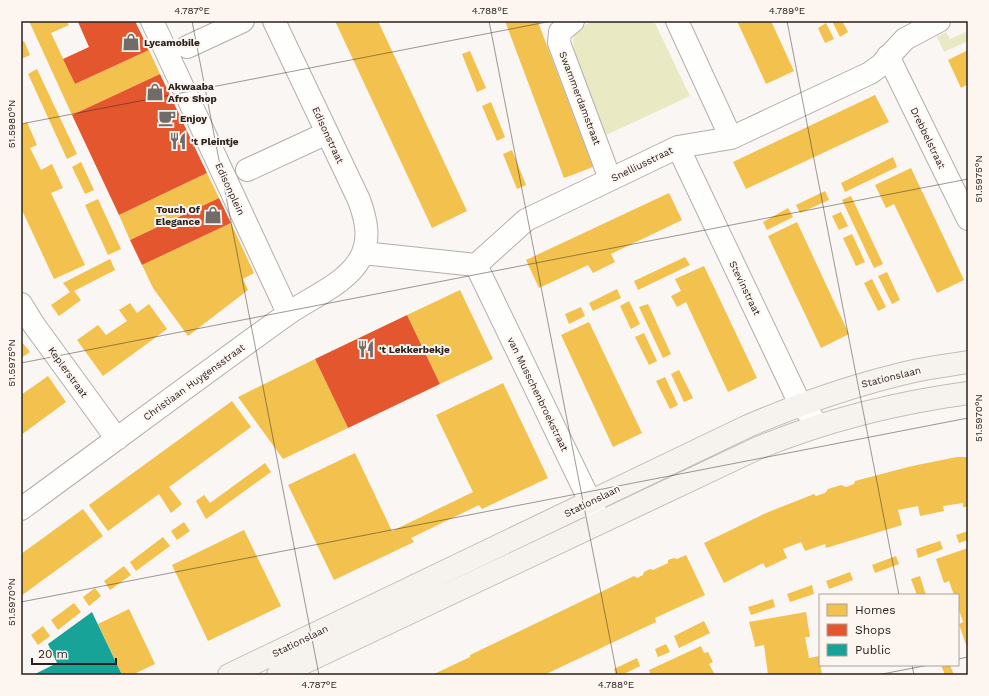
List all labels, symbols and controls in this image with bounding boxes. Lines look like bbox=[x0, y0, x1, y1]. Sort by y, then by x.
text: 4.787°E bbox=[174, 5, 210, 16]
text: 4.788°E bbox=[472, 5, 508, 16]
text: 4.789°E bbox=[769, 5, 805, 16]
shop icon: Lycamobile bbox=[121, 32, 141, 52]
place label: Lycamobile bbox=[144, 37, 200, 48]
street label: Swammerdamstraat bbox=[557, 50, 603, 147]
place label: Akwaaba Afro Shop bbox=[168, 81, 217, 104]
shop icon: Akwaaba Afro Shop bbox=[145, 82, 165, 102]
text: 51.5980°N bbox=[6, 100, 17, 148]
street label: Edisonstraat bbox=[310, 105, 346, 166]
street label: Drebbelstraat bbox=[908, 106, 948, 171]
cafe icon: Enjoy bbox=[157, 108, 177, 128]
place label: Enjoy bbox=[180, 113, 207, 124]
restaurant icon: 't Pleintje bbox=[168, 131, 188, 151]
place label: 't Pleintje bbox=[191, 136, 239, 147]
street label: Snelliusstraat bbox=[609, 144, 675, 184]
text: 51.5975°N bbox=[973, 155, 984, 203]
street label: Edisonplein bbox=[213, 161, 247, 217]
place label: Touch Of Elegance bbox=[156, 204, 201, 227]
shop icon: Touch Of Elegance bbox=[203, 205, 223, 225]
street label: Stevinstraat bbox=[727, 259, 763, 318]
street label: van Musschenbroekstraat bbox=[506, 335, 571, 454]
text: 51.5975°N bbox=[6, 339, 17, 387]
restaurant icon: 't Lekkerbekje bbox=[356, 339, 376, 359]
street label: Christiaan Huygensstraat bbox=[141, 341, 248, 423]
place label: 't Lekkerbekje bbox=[379, 344, 450, 355]
street label: Keplerstraat bbox=[46, 345, 90, 400]
street label: Stationslaan bbox=[860, 364, 922, 390]
text: 51.5970°N bbox=[973, 394, 984, 442]
street label: Stationslaan bbox=[562, 483, 622, 519]
text: 51.5970°N bbox=[6, 578, 17, 626]
legend bbox=[819, 594, 959, 666]
text: Homes bbox=[855, 603, 896, 617]
street label: Stationslaan bbox=[270, 623, 330, 659]
text: Shops bbox=[855, 623, 891, 637]
scale bar bbox=[32, 640, 116, 666]
text: Public bbox=[855, 643, 891, 657]
text: 20 m bbox=[38, 647, 68, 661]
text: 4.787°E bbox=[301, 679, 337, 690]
text: 4.788°E bbox=[598, 679, 634, 690]

